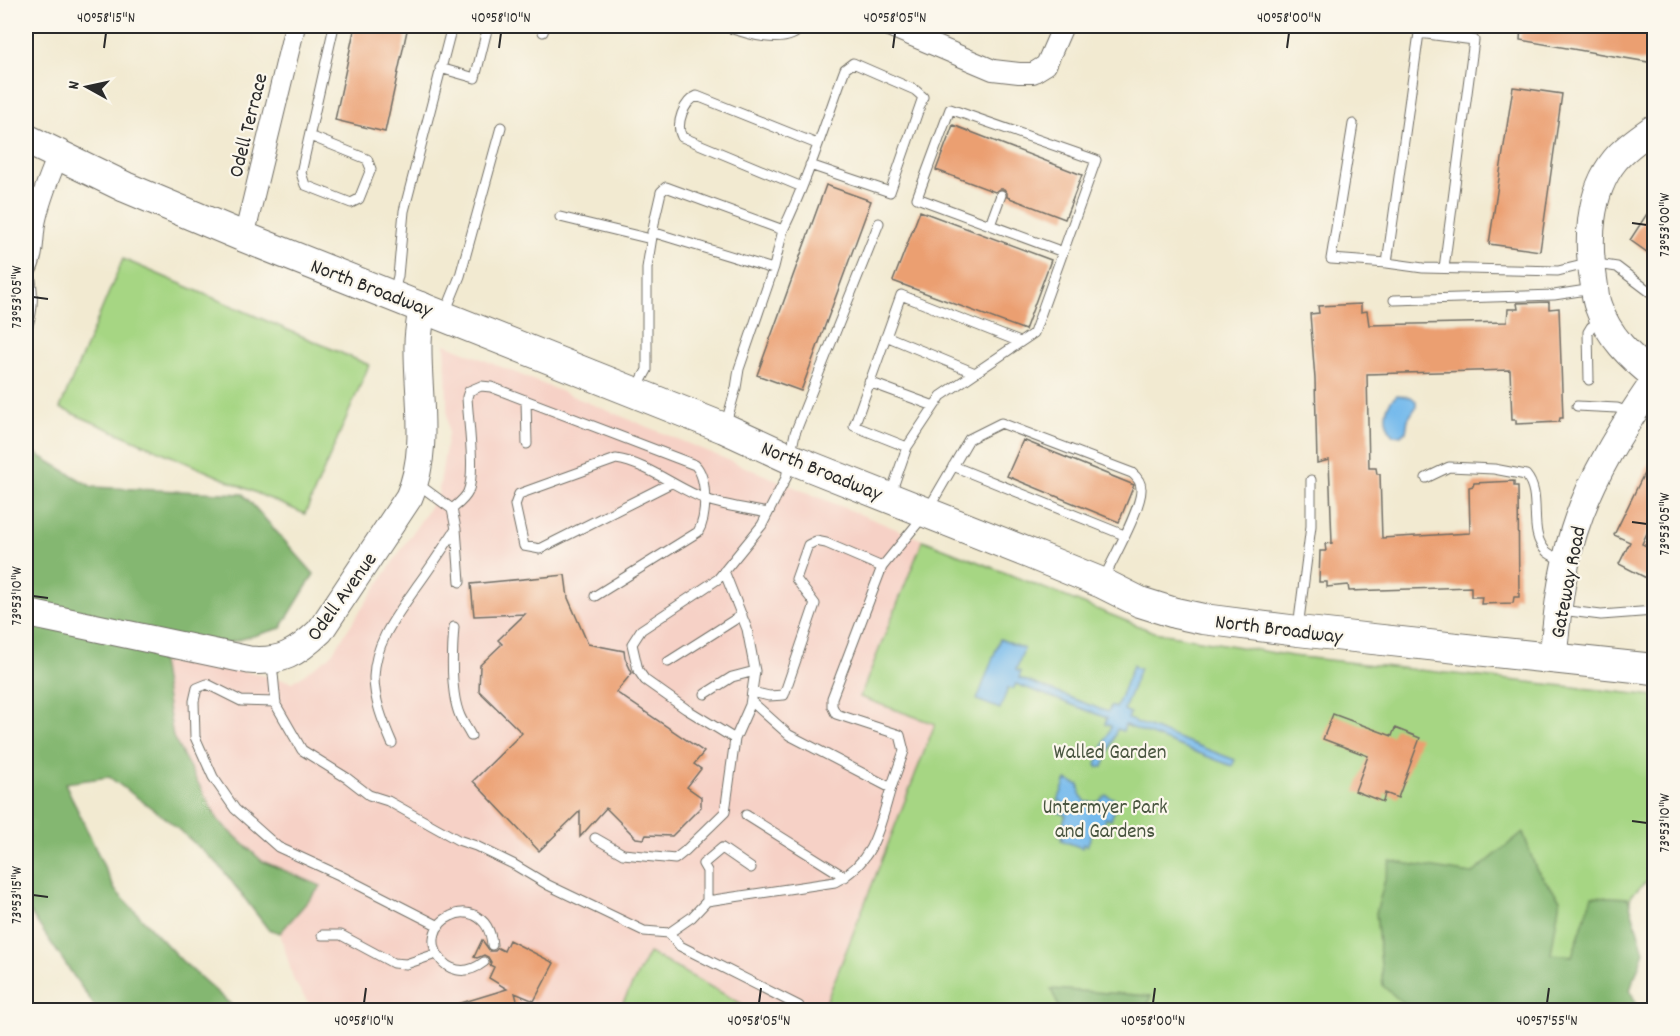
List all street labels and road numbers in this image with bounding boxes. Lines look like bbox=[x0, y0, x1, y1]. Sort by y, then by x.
street label: Odell Terrace bbox=[222, 70, 277, 181]
street label: North Broadway bbox=[306, 253, 437, 327]
street label: North Broadway bbox=[756, 435, 886, 511]
street label: Gateway Road bbox=[1544, 524, 1595, 641]
street label: Odell Avenue bbox=[301, 547, 386, 648]
street label: North Broadway bbox=[1213, 608, 1345, 654]

